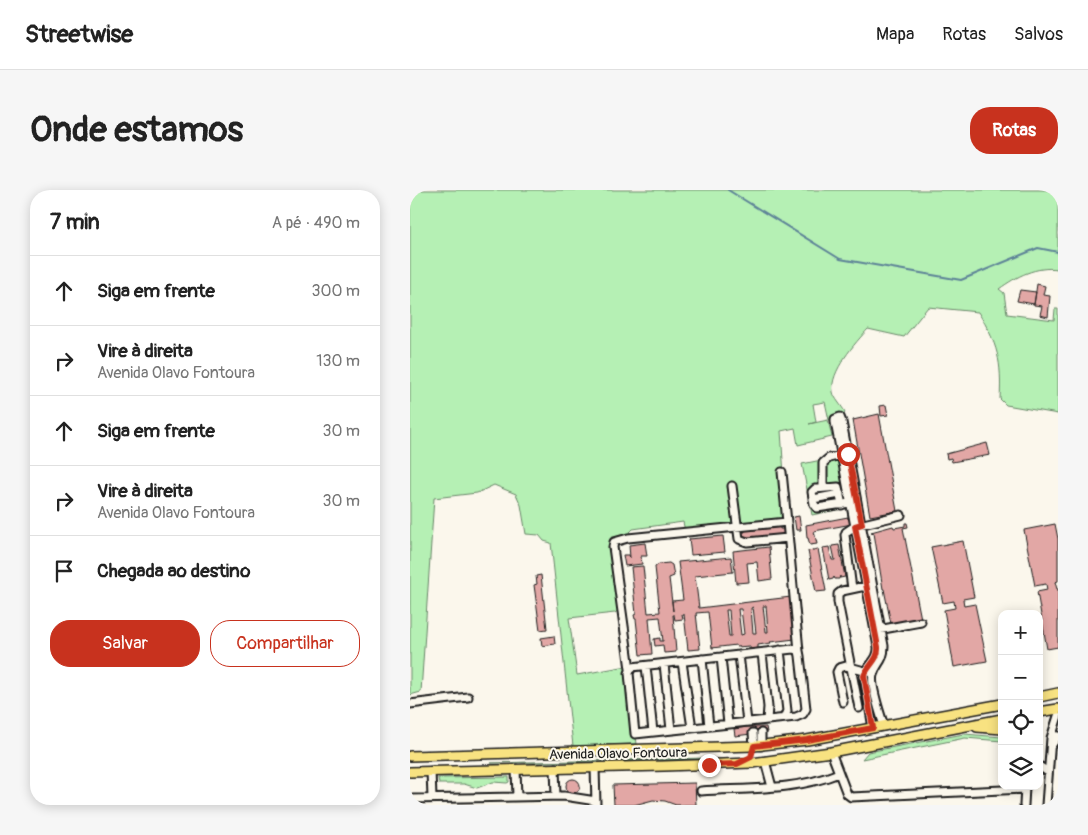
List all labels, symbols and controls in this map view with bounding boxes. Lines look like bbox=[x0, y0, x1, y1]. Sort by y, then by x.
text: Streetwise bbox=[25, 20, 133, 49]
text: Mapa bbox=[876, 23, 914, 46]
text: Rotas bbox=[942, 23, 986, 46]
text: Salvos bbox=[1014, 23, 1063, 46]
button: Rotas bbox=[970, 107, 1058, 154]
text: Onde estamos bbox=[30, 108, 243, 152]
text: 7 min bbox=[50, 209, 100, 236]
text: A pé · 490 m bbox=[272, 213, 360, 233]
icon: ahead bbox=[50, 277, 78, 305]
text: Siga em frente bbox=[97, 279, 215, 303]
text: 300 m bbox=[312, 281, 360, 301]
text: Vire à direita bbox=[97, 339, 193, 363]
icon: right bbox=[50, 347, 78, 375]
text: 130 m bbox=[316, 351, 360, 371]
text: Avenida Olavo Fontoura bbox=[97, 363, 255, 383]
icon: ahead bbox=[50, 417, 78, 445]
text: Siga em frente bbox=[97, 419, 215, 443]
text: 30 m bbox=[322, 421, 360, 441]
route start bbox=[837, 443, 860, 466]
text: Vire à direita bbox=[97, 479, 193, 503]
icon: right bbox=[50, 487, 78, 515]
text: 30 m bbox=[322, 491, 360, 511]
text: Avenida Olavo Fontoura bbox=[97, 503, 255, 523]
icon: arrive bbox=[50, 557, 78, 585]
text: Chegada ao destino bbox=[97, 559, 250, 583]
map controls bbox=[998, 610, 1043, 790]
button: + bbox=[998, 610, 1043, 655]
button: Salvar bbox=[50, 620, 200, 667]
button: Compartilhar bbox=[210, 620, 360, 667]
button: − bbox=[998, 655, 1043, 700]
button: locate bbox=[998, 700, 1043, 745]
street label: Avenida Olavo Fontoura bbox=[549, 744, 687, 763]
button: layers bbox=[998, 745, 1043, 790]
route end bbox=[698, 754, 721, 777]

